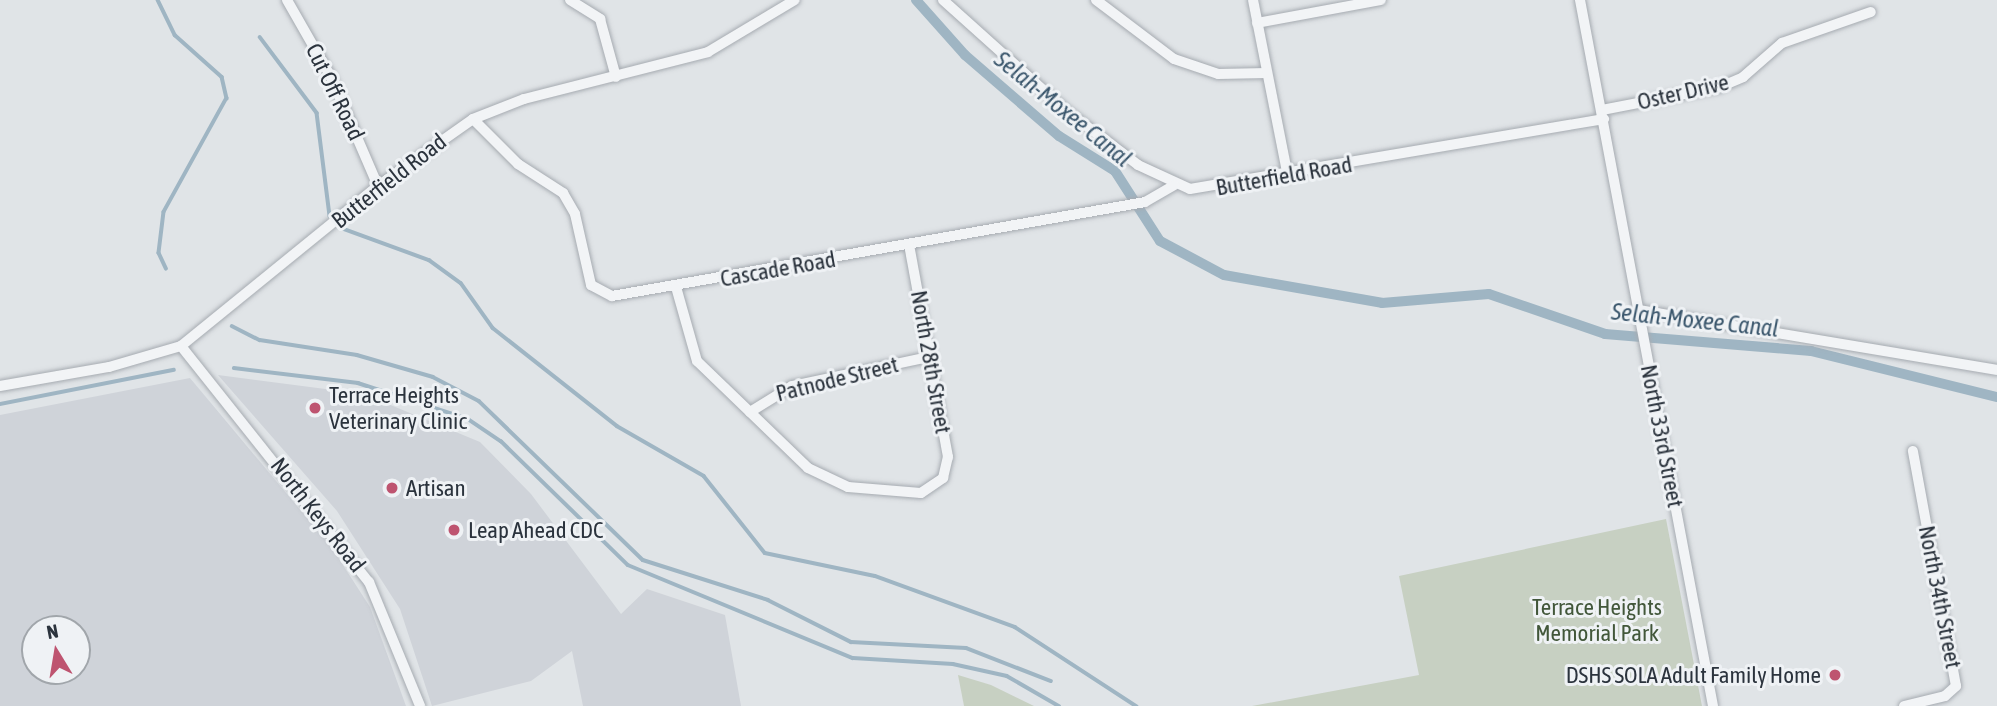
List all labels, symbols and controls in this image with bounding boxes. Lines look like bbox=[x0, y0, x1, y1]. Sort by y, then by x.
street label: Cut Off Road bbox=[300, 39, 370, 145]
water label: Selah-Moxee Canal bbox=[989, 45, 1137, 173]
street label: Oster Drive bbox=[1635, 68, 1731, 116]
street label: Butterfield Road bbox=[326, 128, 452, 234]
street label: Butterfield Road bbox=[1214, 150, 1354, 202]
street label: Cascade Road bbox=[718, 245, 838, 293]
street label: North 28th Street bbox=[905, 288, 957, 436]
water label: Selah-Moxee Canal bbox=[1610, 297, 1780, 343]
street label: Patnode Street bbox=[773, 350, 901, 408]
street label: North 33rd Street bbox=[1635, 362, 1689, 510]
place label: Terrace Heights Veterinary Clinic bbox=[329, 381, 467, 435]
marker: Terrace Heights Veterinary Clinic bbox=[307, 400, 323, 416]
street label: North Keys Road bbox=[265, 452, 371, 578]
place label: Artisan bbox=[406, 474, 466, 502]
marker: Artisan bbox=[384, 480, 400, 496]
place label: Leap Ahead CDC bbox=[468, 516, 603, 544]
marker: Leap Ahead CDC bbox=[446, 522, 462, 538]
street label: North 34th Street bbox=[1913, 523, 1967, 671]
park label: Terrace Heights Memorial Park bbox=[1532, 593, 1662, 647]
north arrow bbox=[21, 615, 91, 685]
text: N bbox=[45, 619, 60, 643]
place label: DSHS SOLA Adult Family Home bbox=[1566, 661, 1821, 689]
marker: DSHS SOLA Adult Family Home bbox=[1827, 667, 1843, 683]

